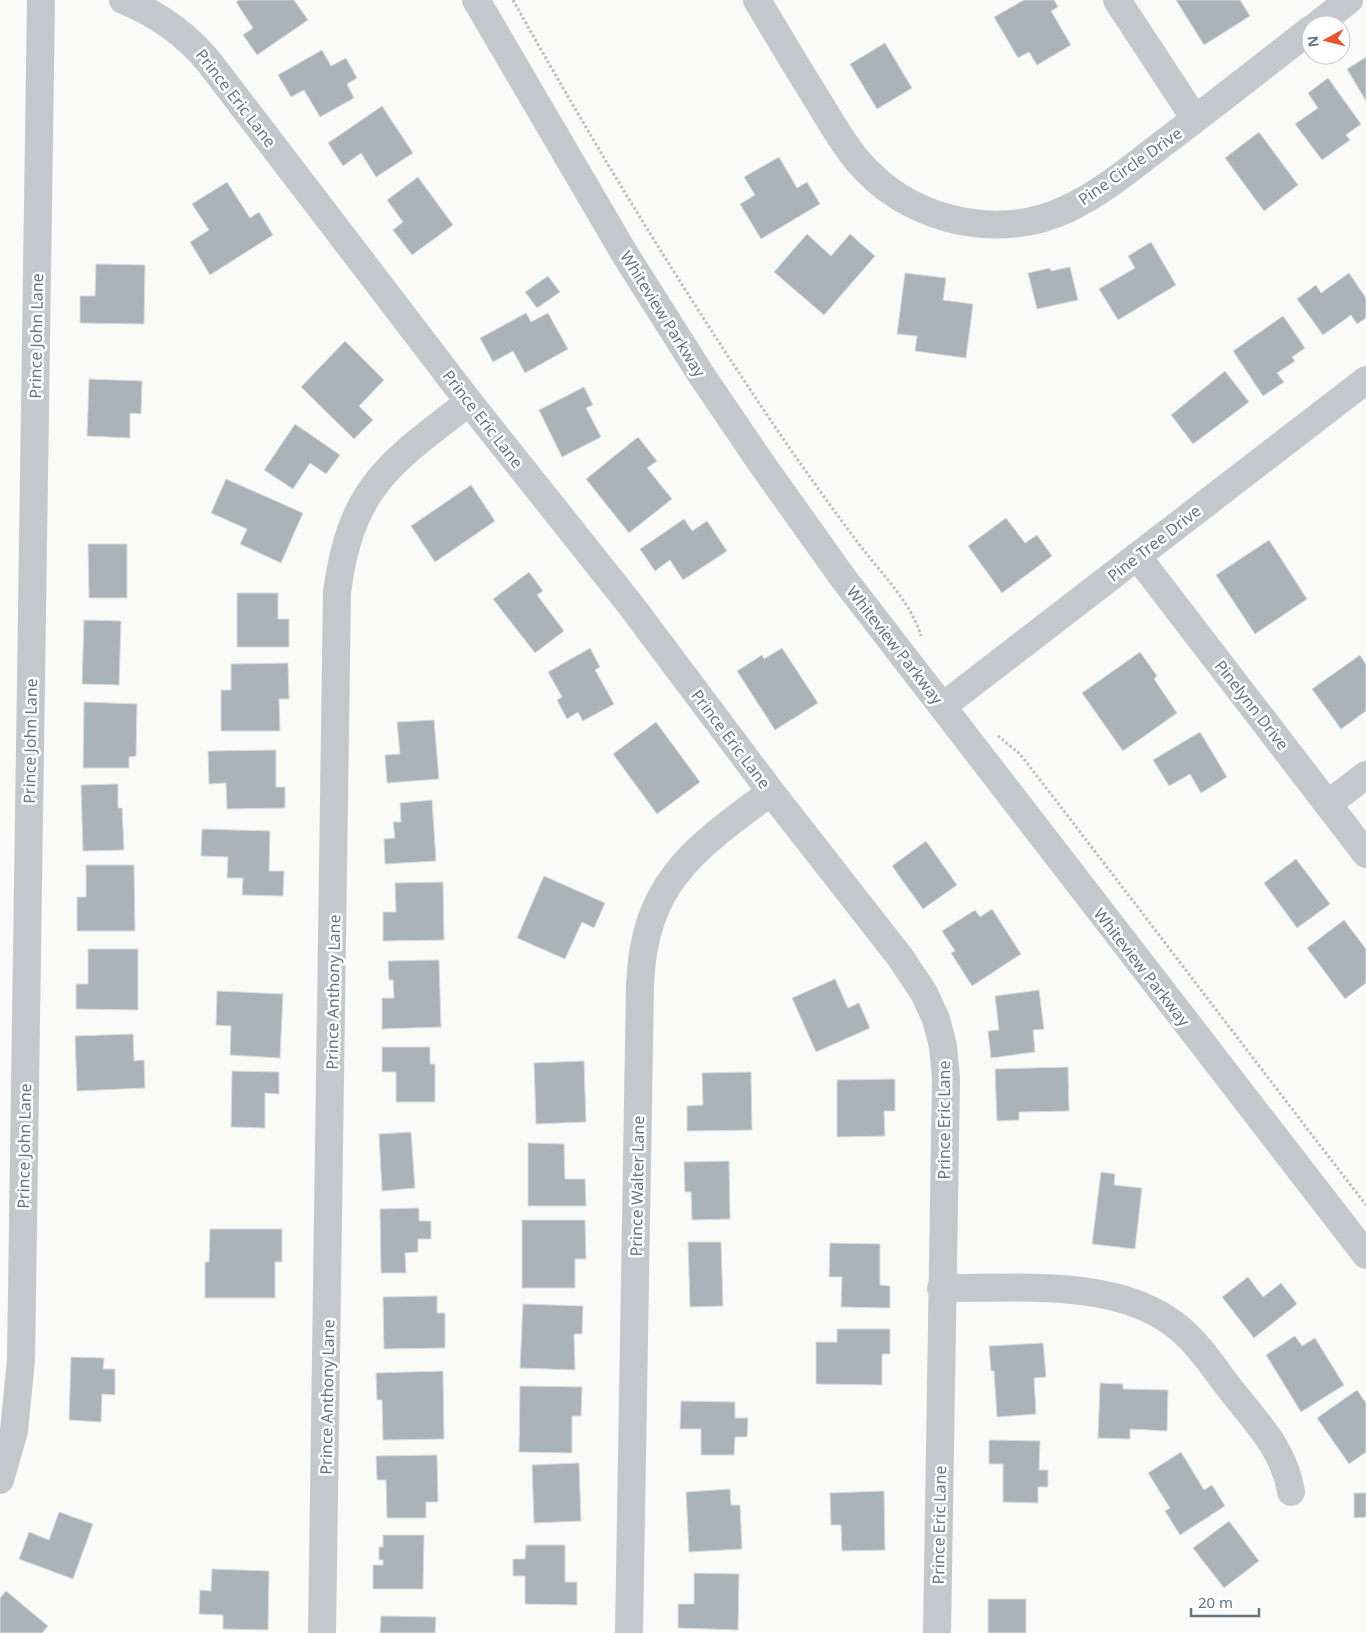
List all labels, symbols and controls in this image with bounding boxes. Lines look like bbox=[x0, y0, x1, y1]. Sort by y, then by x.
north arrow bbox=[1301, 15, 1351, 65]
text: N bbox=[1302, 35, 1323, 48]
street label: Prince Eric Lane bbox=[191, 44, 281, 152]
street label: Pine Circle Drive bbox=[1074, 122, 1186, 210]
street label: Whiteview Parkway bbox=[615, 247, 711, 382]
street label: Prince John Lane bbox=[24, 273, 48, 399]
street label: Prince Eric Lane bbox=[438, 365, 528, 473]
street label: Pine Tree Drive bbox=[1103, 500, 1205, 586]
street label: Whiteview Parkway bbox=[842, 581, 949, 709]
street label: Pinelynn Drive bbox=[1210, 655, 1294, 755]
street label: Prince John Lane bbox=[18, 678, 42, 804]
street label: Prince Eric Lane bbox=[686, 685, 776, 793]
street label: Whiteview Parkway bbox=[1089, 903, 1196, 1031]
street label: Prince Anthony Lane bbox=[321, 914, 345, 1070]
street label: Prince Eric Lane bbox=[933, 1061, 955, 1179]
street label: Prince John Lane bbox=[12, 1083, 36, 1209]
street label: Prince Walter Lane bbox=[625, 1115, 649, 1257]
street label: Prince Anthony Lane bbox=[315, 1319, 339, 1475]
street label: Prince Eric Lane bbox=[927, 1465, 951, 1585]
scale bar bbox=[1191, 1586, 1258, 1618]
text: 20 m bbox=[1198, 1592, 1233, 1612]

